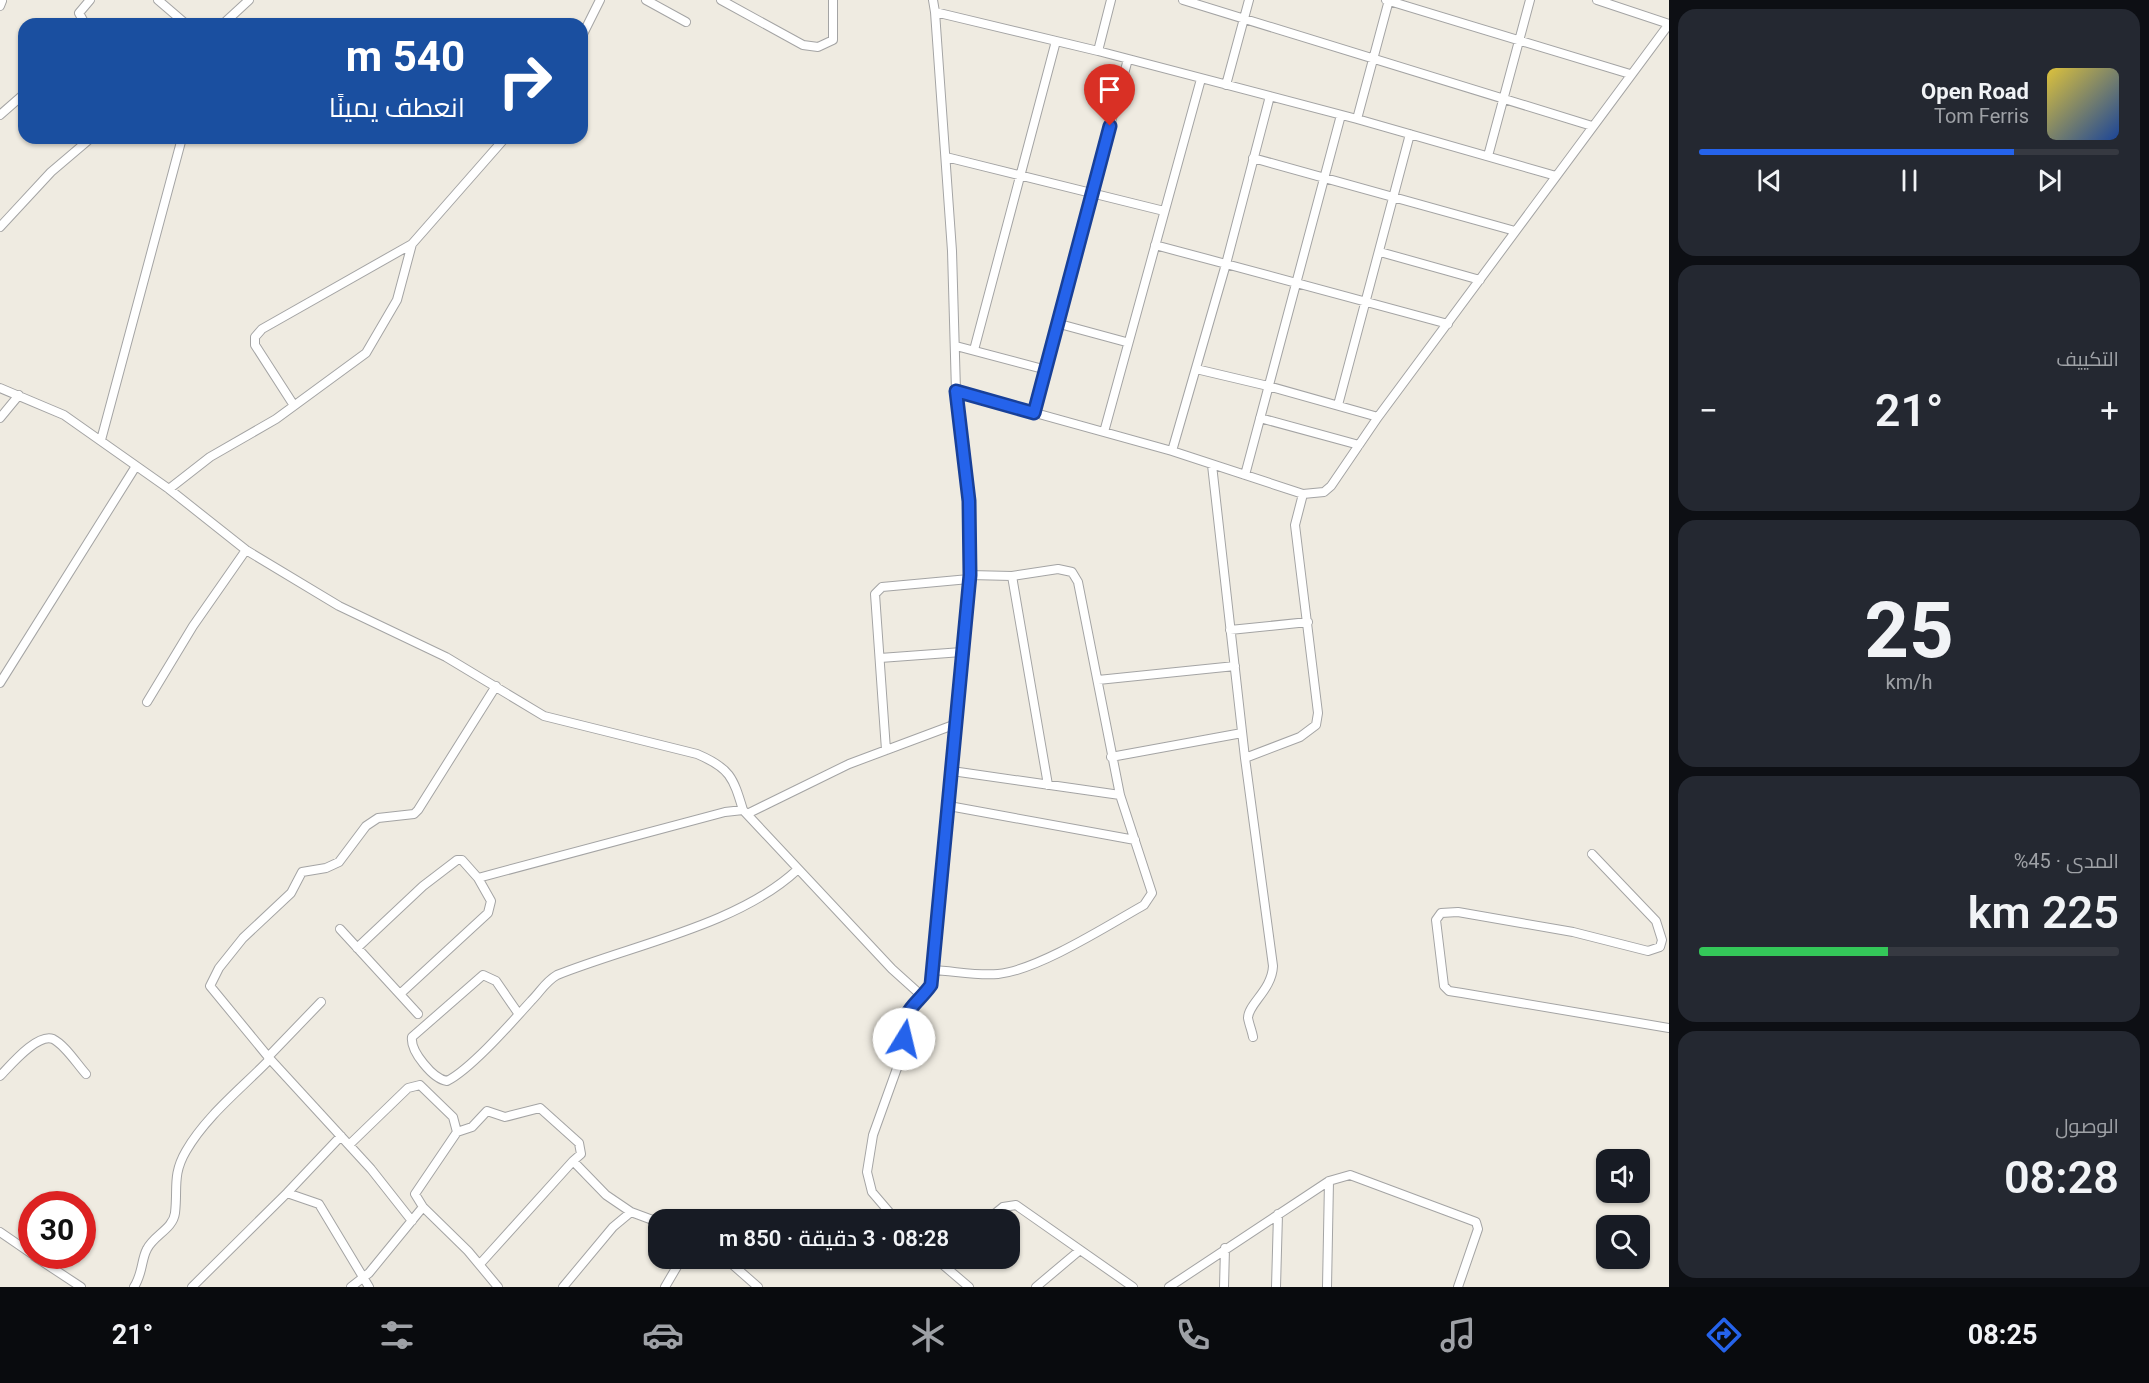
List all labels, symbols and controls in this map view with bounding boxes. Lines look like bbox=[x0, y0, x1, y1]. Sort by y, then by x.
text: 540 m bbox=[346, 32, 465, 81]
icon: right bbox=[486, 42, 564, 120]
pin bbox=[1084, 64, 1135, 126]
icon: arrive bbox=[1093, 73, 1126, 106]
text: Open Road bbox=[1921, 79, 2029, 104]
text: انعطف يمينًا bbox=[329, 92, 465, 124]
text: Tom Ferris bbox=[1934, 104, 2029, 128]
icon: previous bbox=[1753, 164, 1786, 197]
icon: pause bbox=[1893, 164, 1926, 197]
icon: next bbox=[2033, 164, 2066, 197]
text: التكييف bbox=[2056, 347, 2119, 371]
text: 21° bbox=[1875, 384, 1943, 437]
text: − bbox=[1699, 391, 1718, 430]
text: + bbox=[2100, 391, 2119, 430]
text: 25 bbox=[1864, 585, 1954, 676]
text: km/h bbox=[1886, 670, 1932, 694]
text: المدى · 45% bbox=[2014, 849, 2119, 873]
text: 225 km bbox=[1968, 886, 2119, 939]
position arrow bbox=[872, 1007, 936, 1071]
text: الوصول bbox=[2055, 1114, 2119, 1138]
map controls bbox=[1596, 1149, 1650, 1269]
button: sound bbox=[1596, 1149, 1650, 1203]
text: 08:28 bbox=[2004, 1151, 2119, 1204]
speed limit sign: 30 bbox=[18, 1191, 96, 1269]
button: search bbox=[1596, 1215, 1650, 1269]
text: 08:28 · 3 دقيقة · 850 m bbox=[719, 1226, 949, 1251]
icon: filters bbox=[376, 1314, 418, 1356]
icon: car bbox=[642, 1314, 684, 1356]
icon: climate bbox=[907, 1314, 949, 1356]
icon: phone bbox=[1172, 1314, 1214, 1356]
icon: music bbox=[1437, 1314, 1479, 1356]
icon: directions bbox=[1703, 1314, 1745, 1356]
text: 21° bbox=[112, 1319, 153, 1351]
text: 08:25 bbox=[1968, 1319, 2037, 1351]

